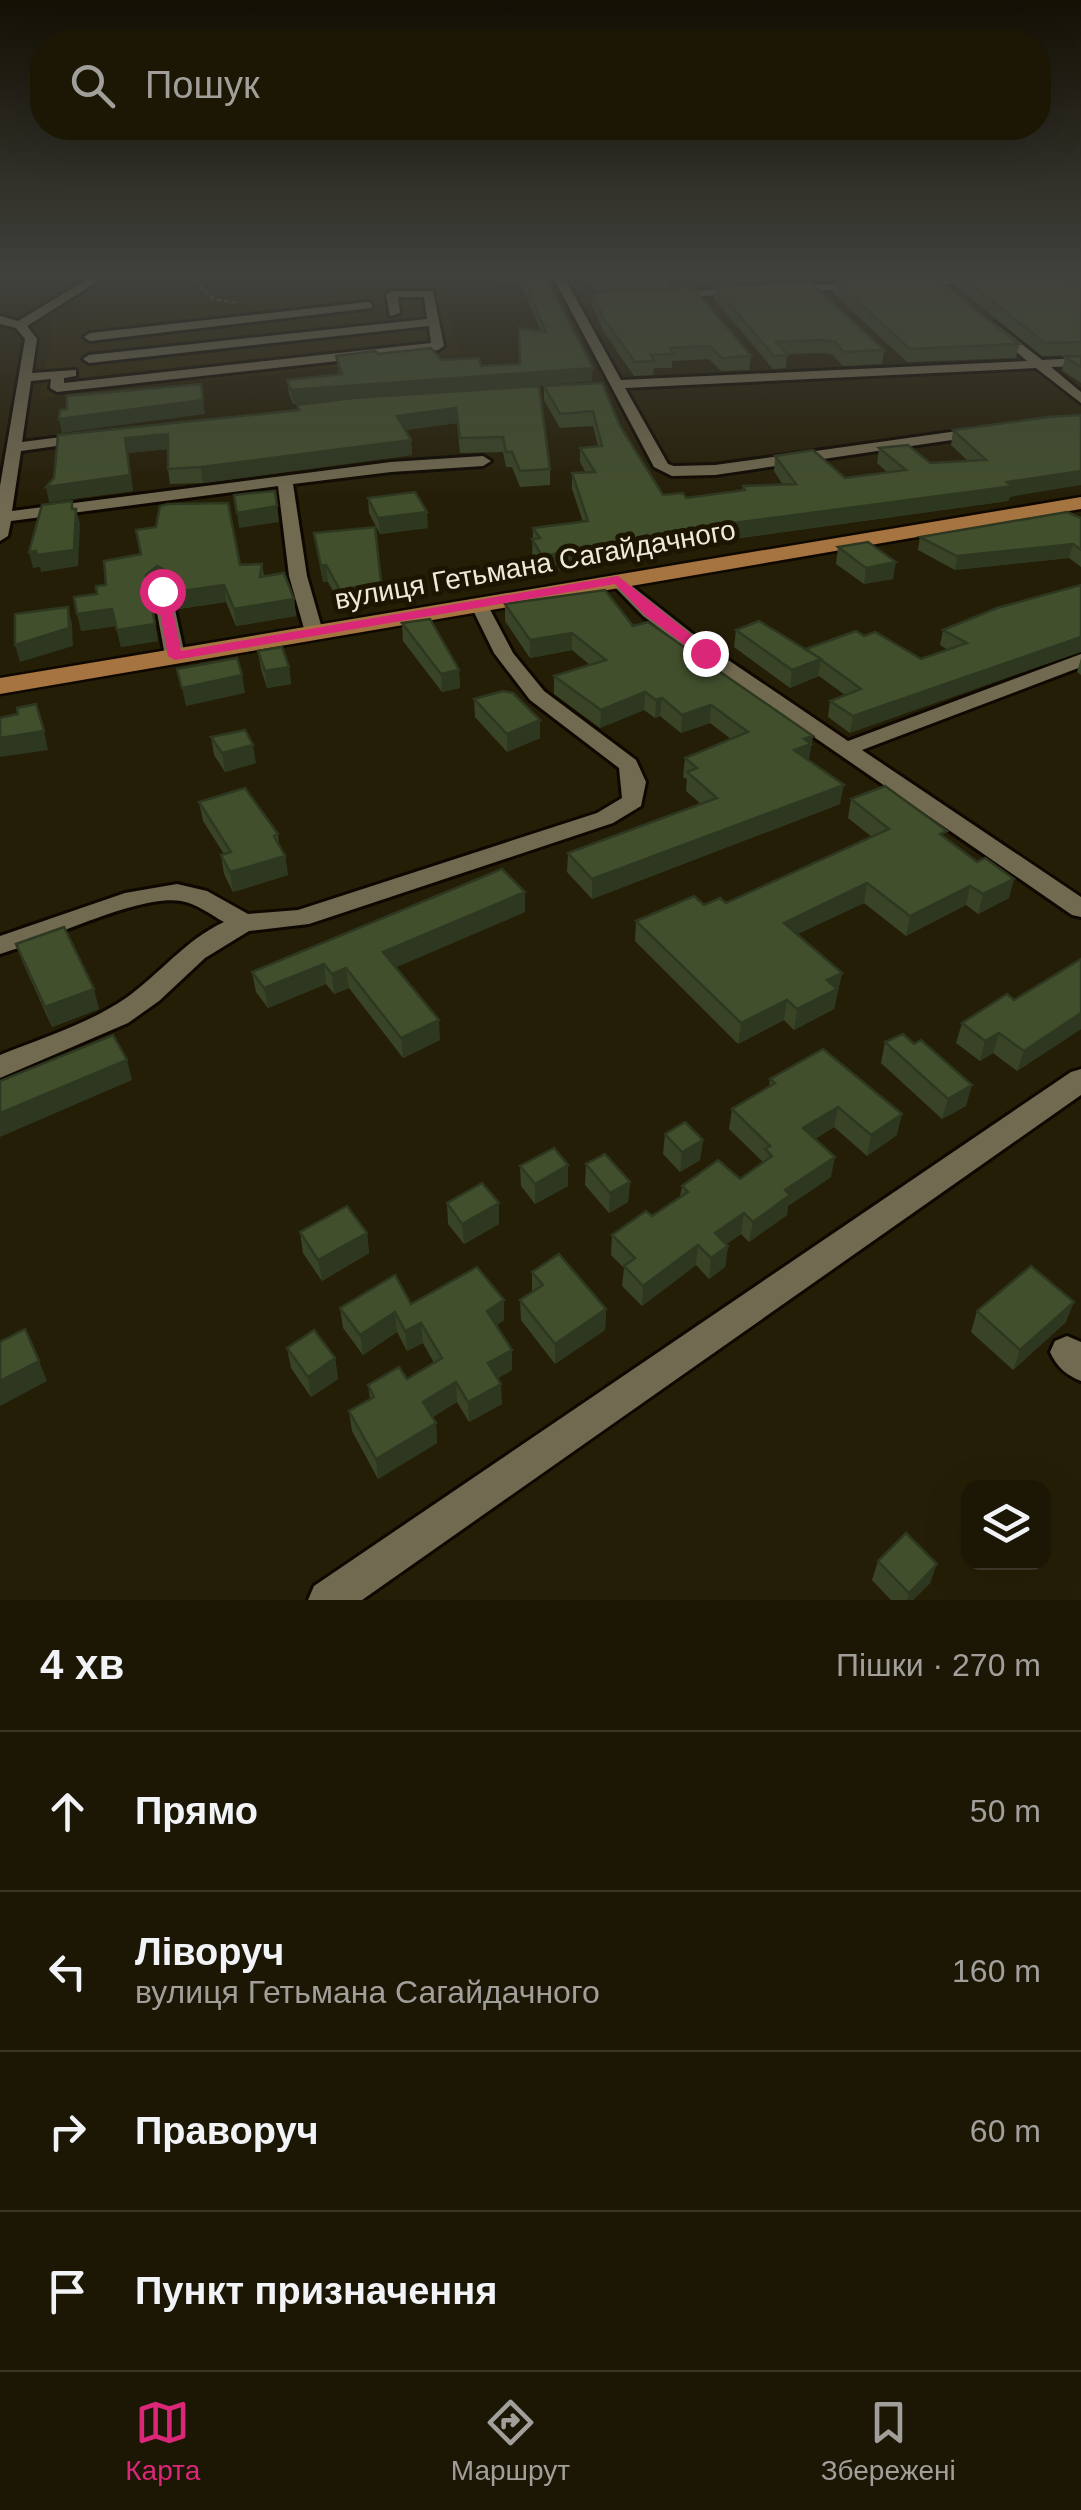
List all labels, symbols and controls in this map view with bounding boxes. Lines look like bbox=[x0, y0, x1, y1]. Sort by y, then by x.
search box bbox=[30, 30, 1051, 140]
icon: search bbox=[65, 58, 120, 113]
text: Пошук bbox=[145, 64, 260, 106]
street label: вулиця Гетьмана Сагайдачного bbox=[332, 514, 738, 615]
route start bbox=[140, 569, 186, 615]
route end bbox=[683, 631, 729, 677]
map controls bbox=[961, 1480, 1051, 1570]
button: layers bbox=[961, 1480, 1051, 1570]
text: 4 хв bbox=[40, 1641, 124, 1688]
text: Пішки · 270 m bbox=[836, 1647, 1041, 1683]
icon: ahead bbox=[40, 1784, 95, 1839]
text: Прямо bbox=[135, 1790, 258, 1832]
text: 50 m bbox=[970, 1793, 1041, 1829]
text: Ліворуч bbox=[135, 1931, 284, 1973]
icon: left bbox=[40, 1944, 95, 1999]
text: 160 m bbox=[952, 1953, 1041, 1989]
text: вулиця Гетьмана Сагайдачного bbox=[135, 1974, 600, 2010]
icon: right bbox=[40, 2104, 95, 2159]
text: Праворуч bbox=[135, 2110, 319, 2152]
text: 60 m bbox=[970, 2113, 1041, 2149]
icon: arrive bbox=[40, 2264, 95, 2319]
text: Пункт призначення bbox=[135, 2270, 497, 2312]
tab: Карта bbox=[125, 2395, 200, 2487]
tab: Маршрут bbox=[451, 2395, 570, 2487]
tab: Збережені bbox=[821, 2395, 956, 2487]

